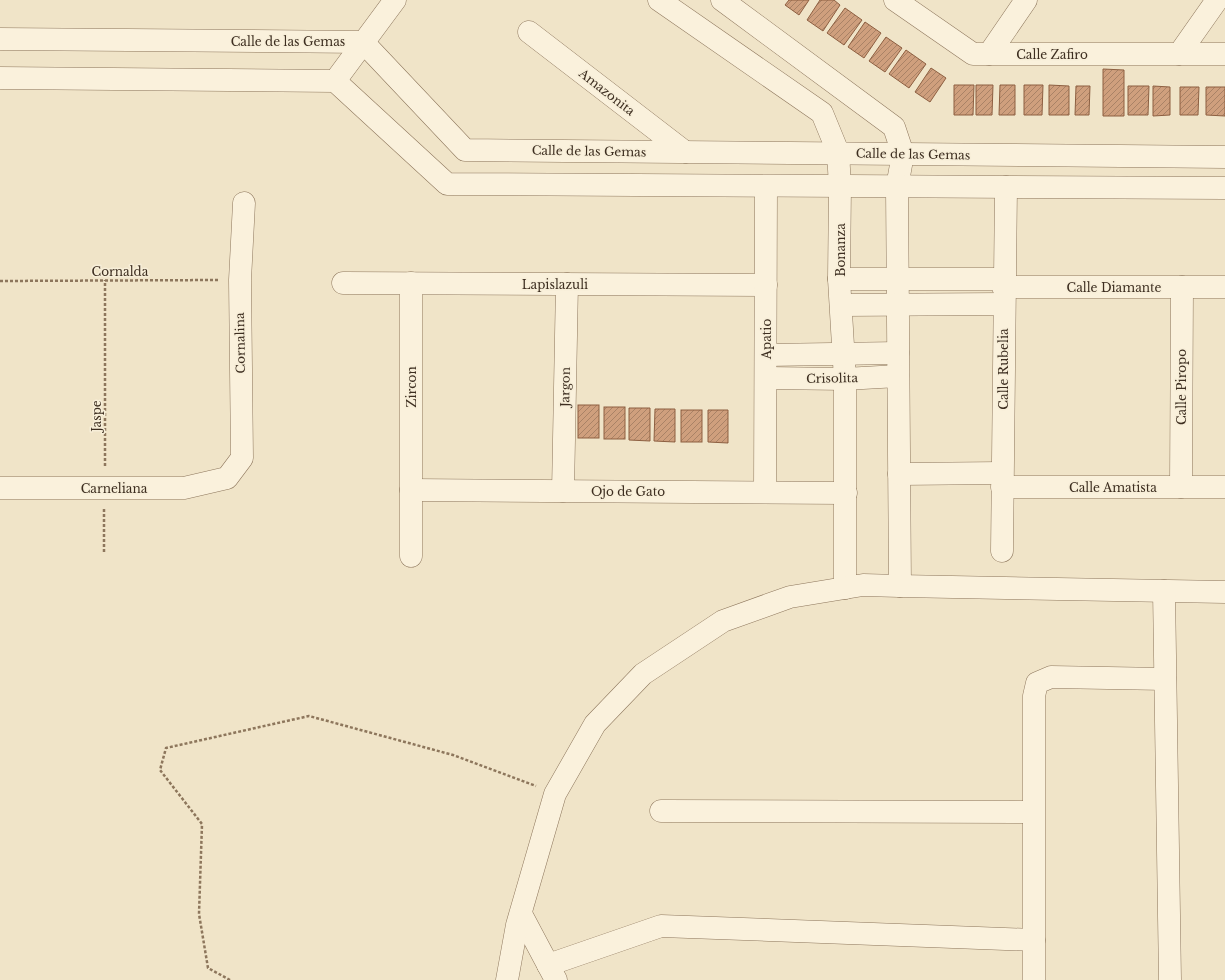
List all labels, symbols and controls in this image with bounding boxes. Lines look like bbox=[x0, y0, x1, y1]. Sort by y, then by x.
street label: Calle de las Gemas bbox=[231, 34, 345, 49]
street label: Calle Zafiro bbox=[1016, 47, 1088, 62]
street label: Amazonita bbox=[575, 65, 638, 119]
street label: Calle de las Gemas bbox=[532, 143, 646, 159]
street label: Calle de las Gemas bbox=[856, 146, 970, 162]
street label: Bonanza bbox=[833, 223, 848, 277]
street label: Cornalda bbox=[92, 264, 149, 279]
street label: Lapislazuli bbox=[522, 277, 588, 292]
street label: Calle Diamante bbox=[1067, 280, 1162, 295]
street label: Cornalina bbox=[232, 312, 248, 374]
street label: Apatio bbox=[759, 319, 774, 360]
street label: Calle Rubelia bbox=[996, 328, 1011, 410]
street label: Calle Piropo bbox=[1174, 349, 1189, 425]
street label: Zircon bbox=[404, 366, 419, 408]
street label: Jargon bbox=[557, 367, 573, 409]
street label: Crisolita bbox=[806, 370, 858, 386]
street label: Jaspe bbox=[89, 400, 104, 434]
street label: Calle Amatista bbox=[1069, 480, 1157, 495]
street label: Carneliana bbox=[81, 481, 148, 496]
street label: Ojo de Gato bbox=[591, 484, 665, 499]

